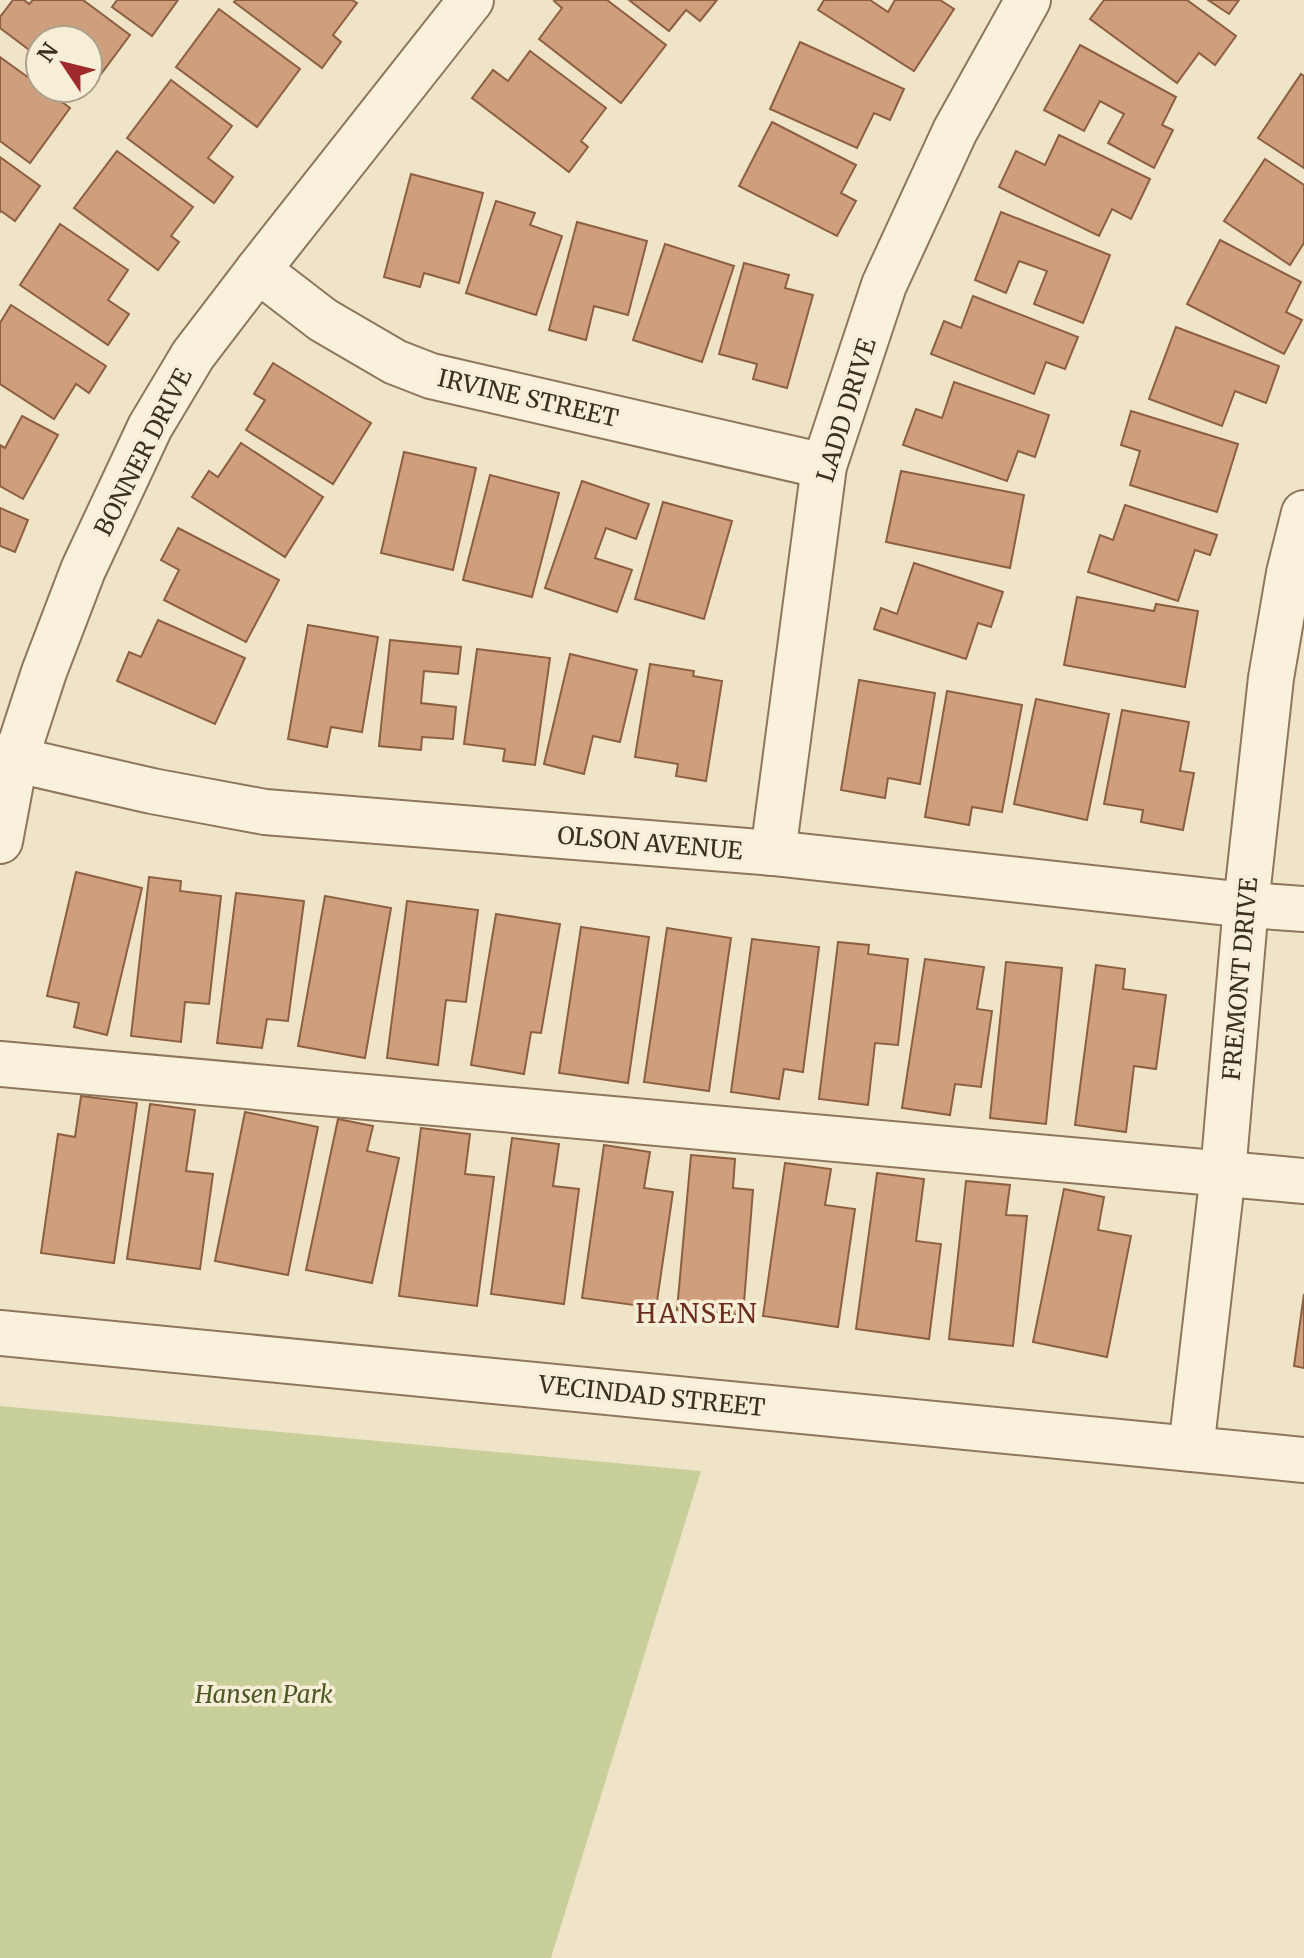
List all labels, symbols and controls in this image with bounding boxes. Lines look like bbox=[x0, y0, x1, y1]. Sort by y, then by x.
north arrow bbox=[24, 24, 104, 104]
text: N bbox=[31, 37, 64, 68]
street label: LADD DRIVE bbox=[809, 334, 883, 486]
street label: BONNER DRIVE bbox=[87, 362, 199, 541]
street label: IRVINE STREET bbox=[435, 362, 622, 434]
street label: OLSON AVENUE bbox=[556, 819, 745, 867]
street label: FREMONT DRIVE bbox=[1216, 875, 1264, 1082]
district label: HANSEN bbox=[635, 1297, 759, 1330]
street label: VECINDAD STREET bbox=[536, 1369, 767, 1423]
park label: Hansen Park bbox=[194, 1679, 333, 1710]

